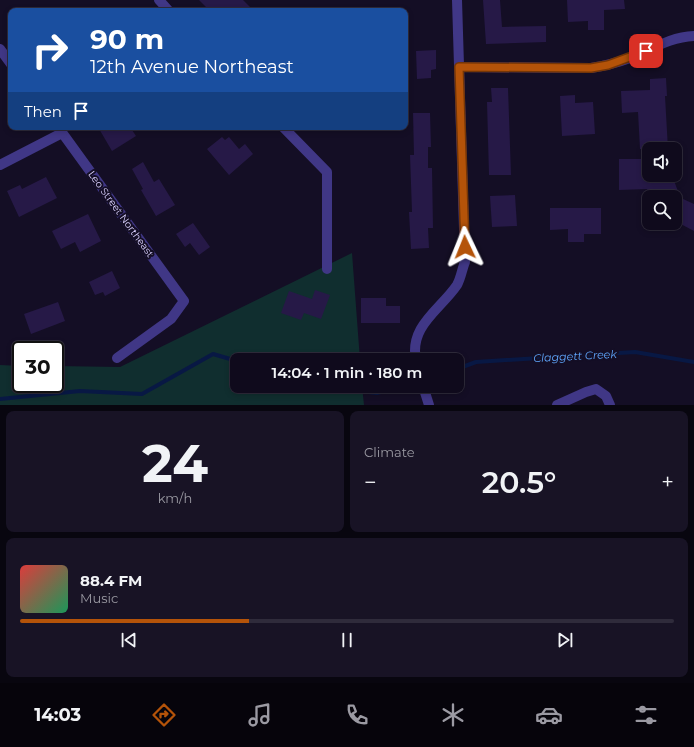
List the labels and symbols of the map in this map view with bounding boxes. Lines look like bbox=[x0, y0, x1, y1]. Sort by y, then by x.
pin bbox=[629, 34, 663, 68]
street label: Leo Street Northeast bbox=[85, 168, 157, 260]
position arrow bbox=[444, 226, 486, 268]
speed limit sign: 30 bbox=[12, 341, 64, 393]
water label: Claggett Creek bbox=[533, 347, 618, 365]

